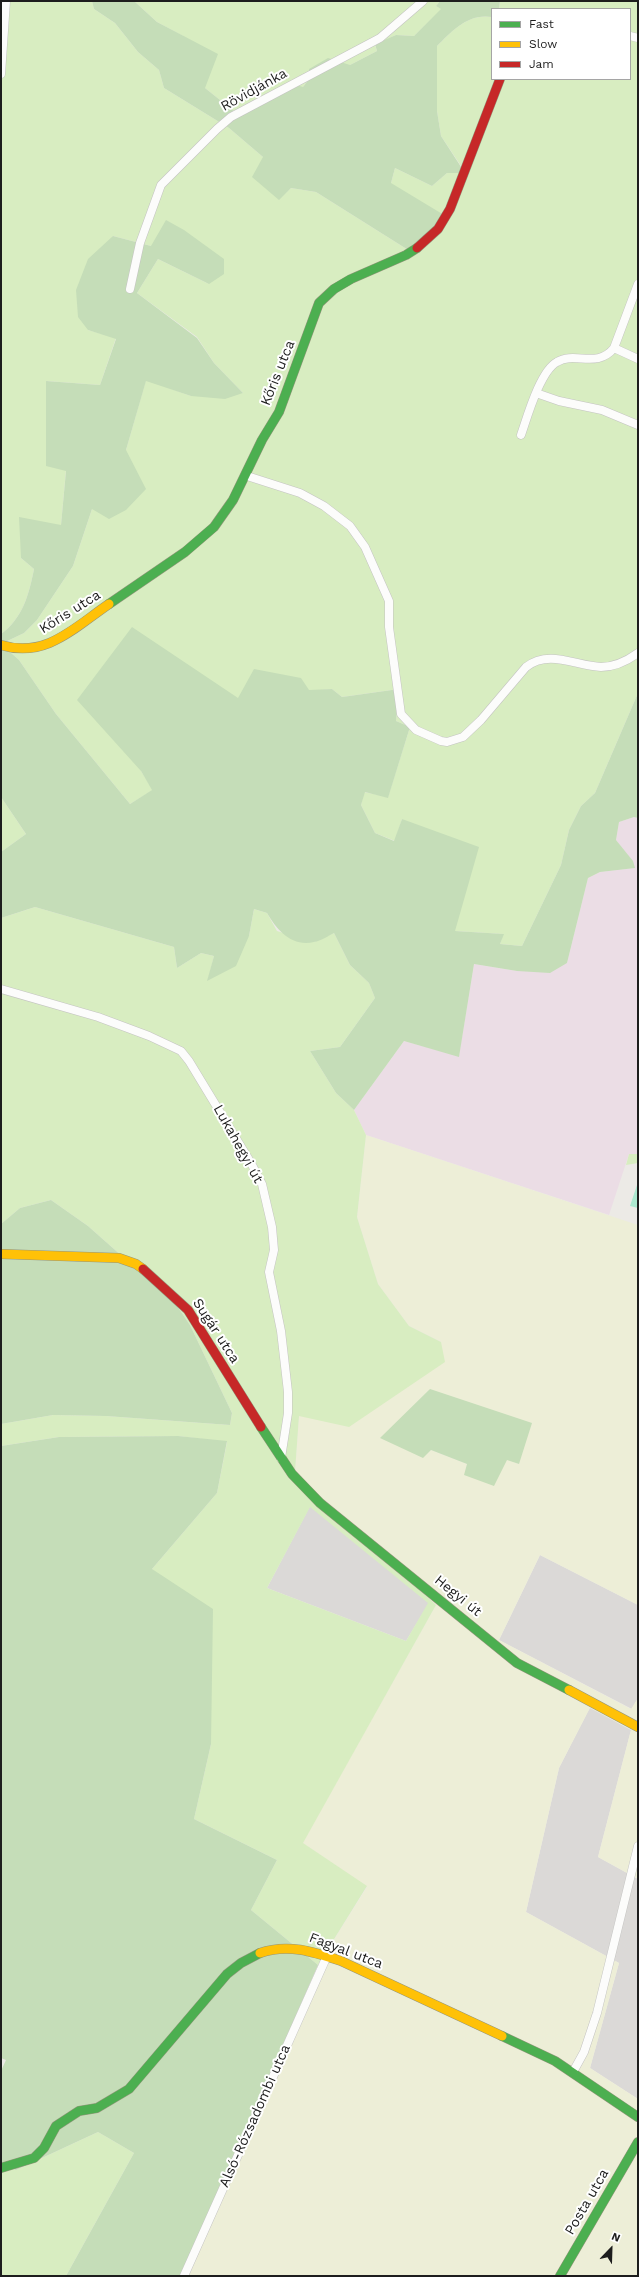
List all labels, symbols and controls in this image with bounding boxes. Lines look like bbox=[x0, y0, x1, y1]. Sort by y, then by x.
legend bbox=[491, 8, 631, 80]
text: Fast bbox=[529, 17, 554, 31]
text: Slow bbox=[529, 37, 557, 51]
text: Jam bbox=[529, 57, 554, 71]
street label: Rövidjánka bbox=[218, 65, 290, 115]
street label: Kőris utca bbox=[257, 338, 299, 408]
street label: Kőris utca bbox=[36, 587, 104, 637]
street label: Lukahegyi út bbox=[210, 1102, 266, 1186]
street label: Sugár utca bbox=[189, 1296, 243, 1366]
street label: Hegyi út bbox=[431, 1572, 485, 1620]
street label: Fagyal utca bbox=[307, 1929, 385, 1973]
street label: Alsó-Rózsadombi utca bbox=[216, 2042, 294, 2190]
street label: Posta utca bbox=[561, 2166, 613, 2238]
north arrow bbox=[591, 2229, 631, 2269]
text: N bbox=[610, 2230, 622, 2245]

